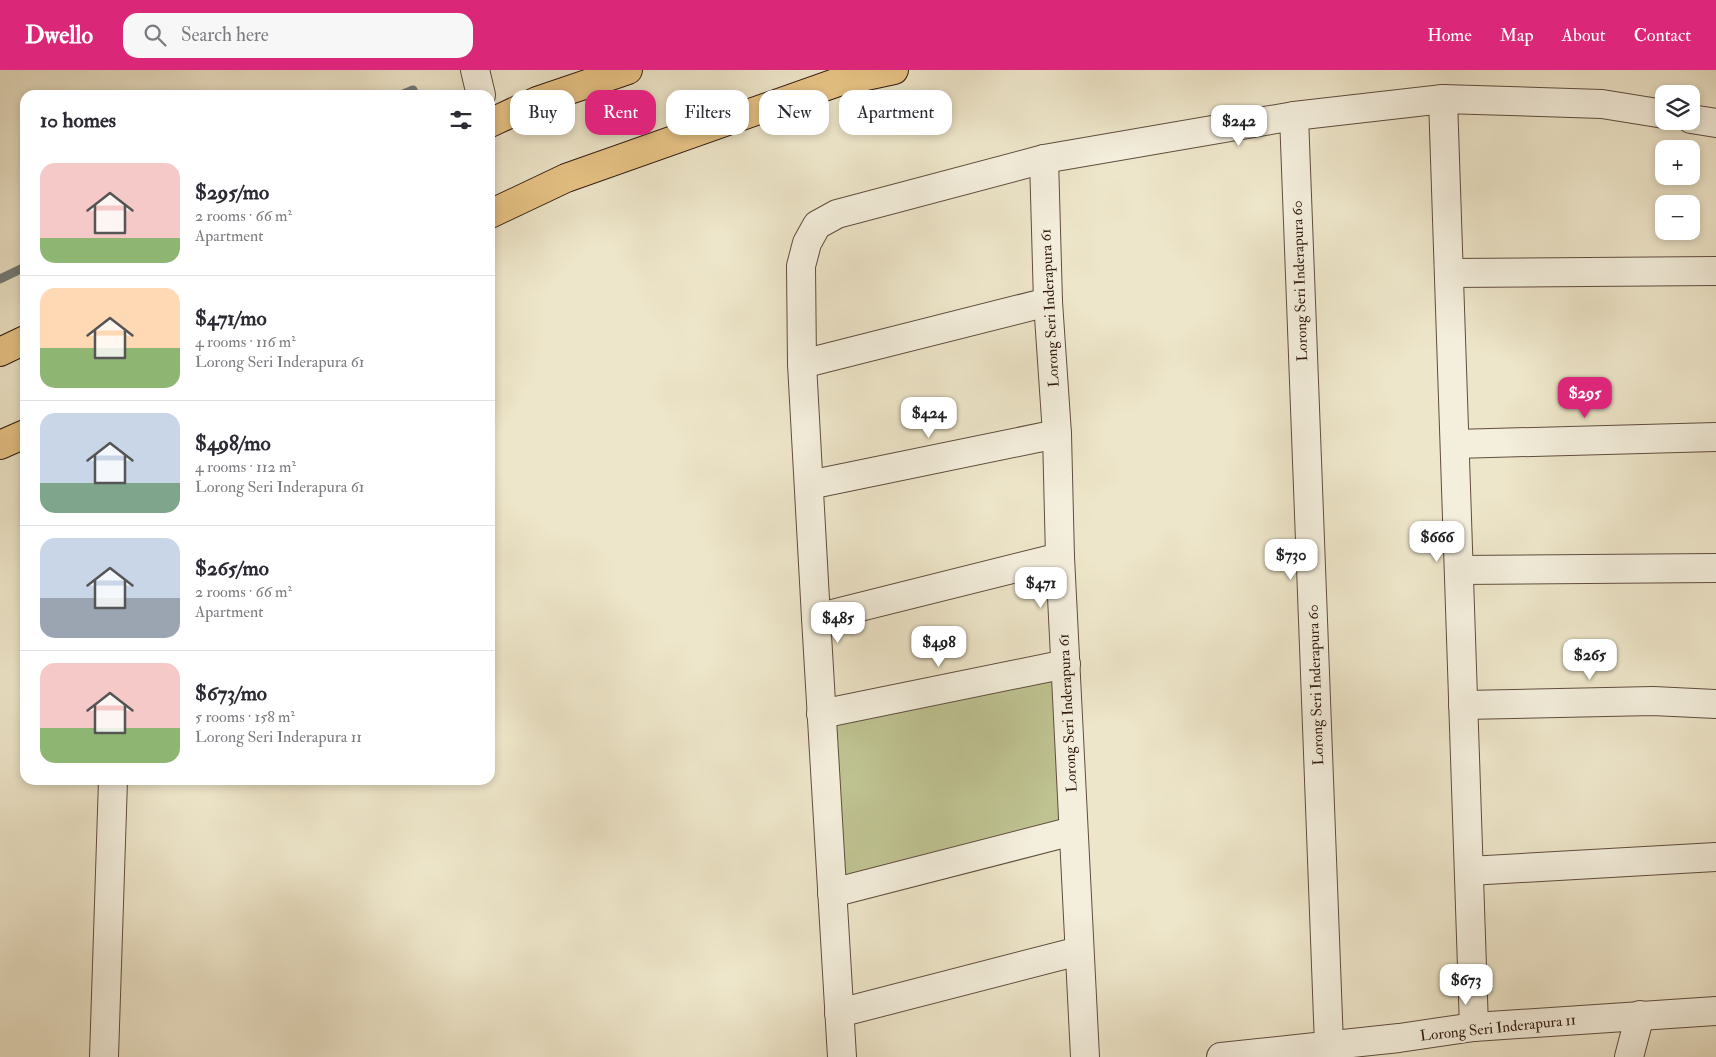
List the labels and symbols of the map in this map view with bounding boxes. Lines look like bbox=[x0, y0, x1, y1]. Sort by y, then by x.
pin: $242 bbox=[1209, 104, 1269, 147]
street label: Lorong Seri Inderapura 60 bbox=[1288, 200, 1313, 362]
street label: Lorong Seri Inderapura 61 bbox=[1036, 228, 1065, 388]
pin: $295 bbox=[1555, 376, 1615, 419]
pin: $424 bbox=[899, 396, 959, 439]
pin: $666 bbox=[1407, 520, 1467, 563]
pin: $730 bbox=[1261, 538, 1321, 581]
pin: $471 bbox=[1011, 566, 1071, 609]
pin: $485 bbox=[808, 602, 868, 644]
street label: Lorong Seri Inderapura 60 bbox=[1304, 604, 1329, 766]
pin: $498 bbox=[909, 626, 969, 668]
street label: Lorong Seri Inderapura 61 bbox=[1054, 633, 1083, 793]
pin: $265 bbox=[1560, 638, 1620, 681]
pin: $673 bbox=[1436, 964, 1496, 1006]
street label: Lorong Seri Inderapura 11 bbox=[1419, 1010, 1577, 1047]

